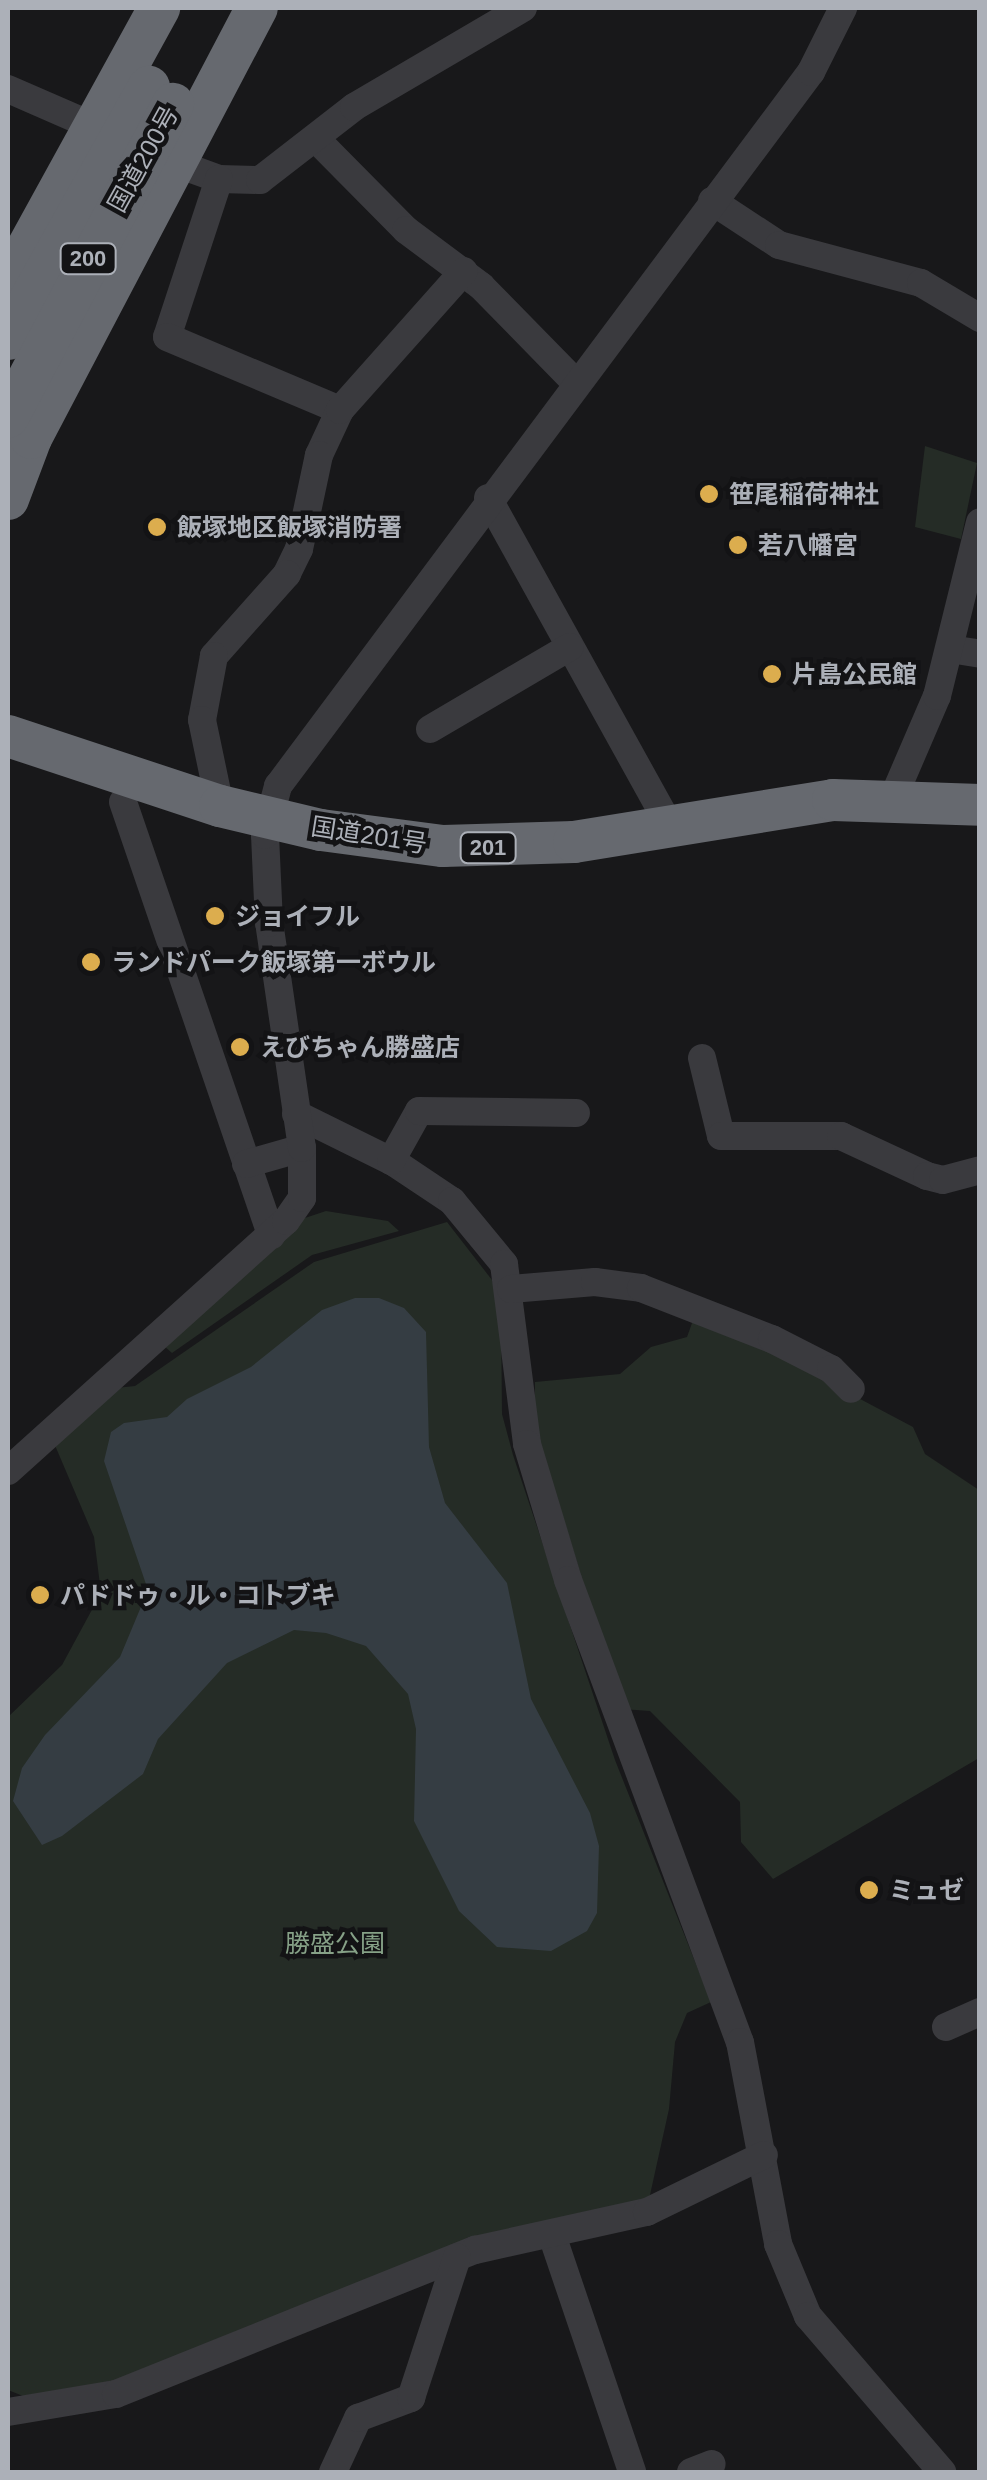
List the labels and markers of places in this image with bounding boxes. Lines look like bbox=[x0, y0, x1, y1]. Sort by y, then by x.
place label: 笹尾稲荷神社 bbox=[729, 479, 879, 509]
marker: 笹尾稲荷神社 bbox=[698, 483, 720, 505]
place label: 飯塚地区飯塚消防署 bbox=[177, 512, 402, 542]
marker: 飯塚地区飯塚消防署 bbox=[146, 516, 168, 538]
place label: 若八幡宮 bbox=[758, 530, 858, 560]
marker: 若八幡宮 bbox=[727, 534, 749, 556]
place label: 片島公民館 bbox=[792, 659, 917, 689]
marker: 片島公民館 bbox=[761, 663, 783, 685]
place label: ジョイフル bbox=[235, 901, 360, 931]
marker: ジョイフル bbox=[204, 905, 226, 927]
place label: ランドパーク飯塚第一ボウル bbox=[111, 947, 436, 977]
marker: ランドパーク飯塚第一ボウル bbox=[80, 951, 102, 973]
place label: えびちゃん勝盛店 bbox=[260, 1032, 460, 1062]
marker: えびちゃん勝盛店 bbox=[229, 1036, 251, 1058]
place label: パドドゥ・ル・コトブキ bbox=[60, 1580, 335, 1610]
marker: パドドゥ・ル・コトブキ bbox=[29, 1584, 51, 1606]
place label: ミュゼ bbox=[889, 1875, 964, 1905]
marker: ミュゼ bbox=[858, 1879, 880, 1901]

